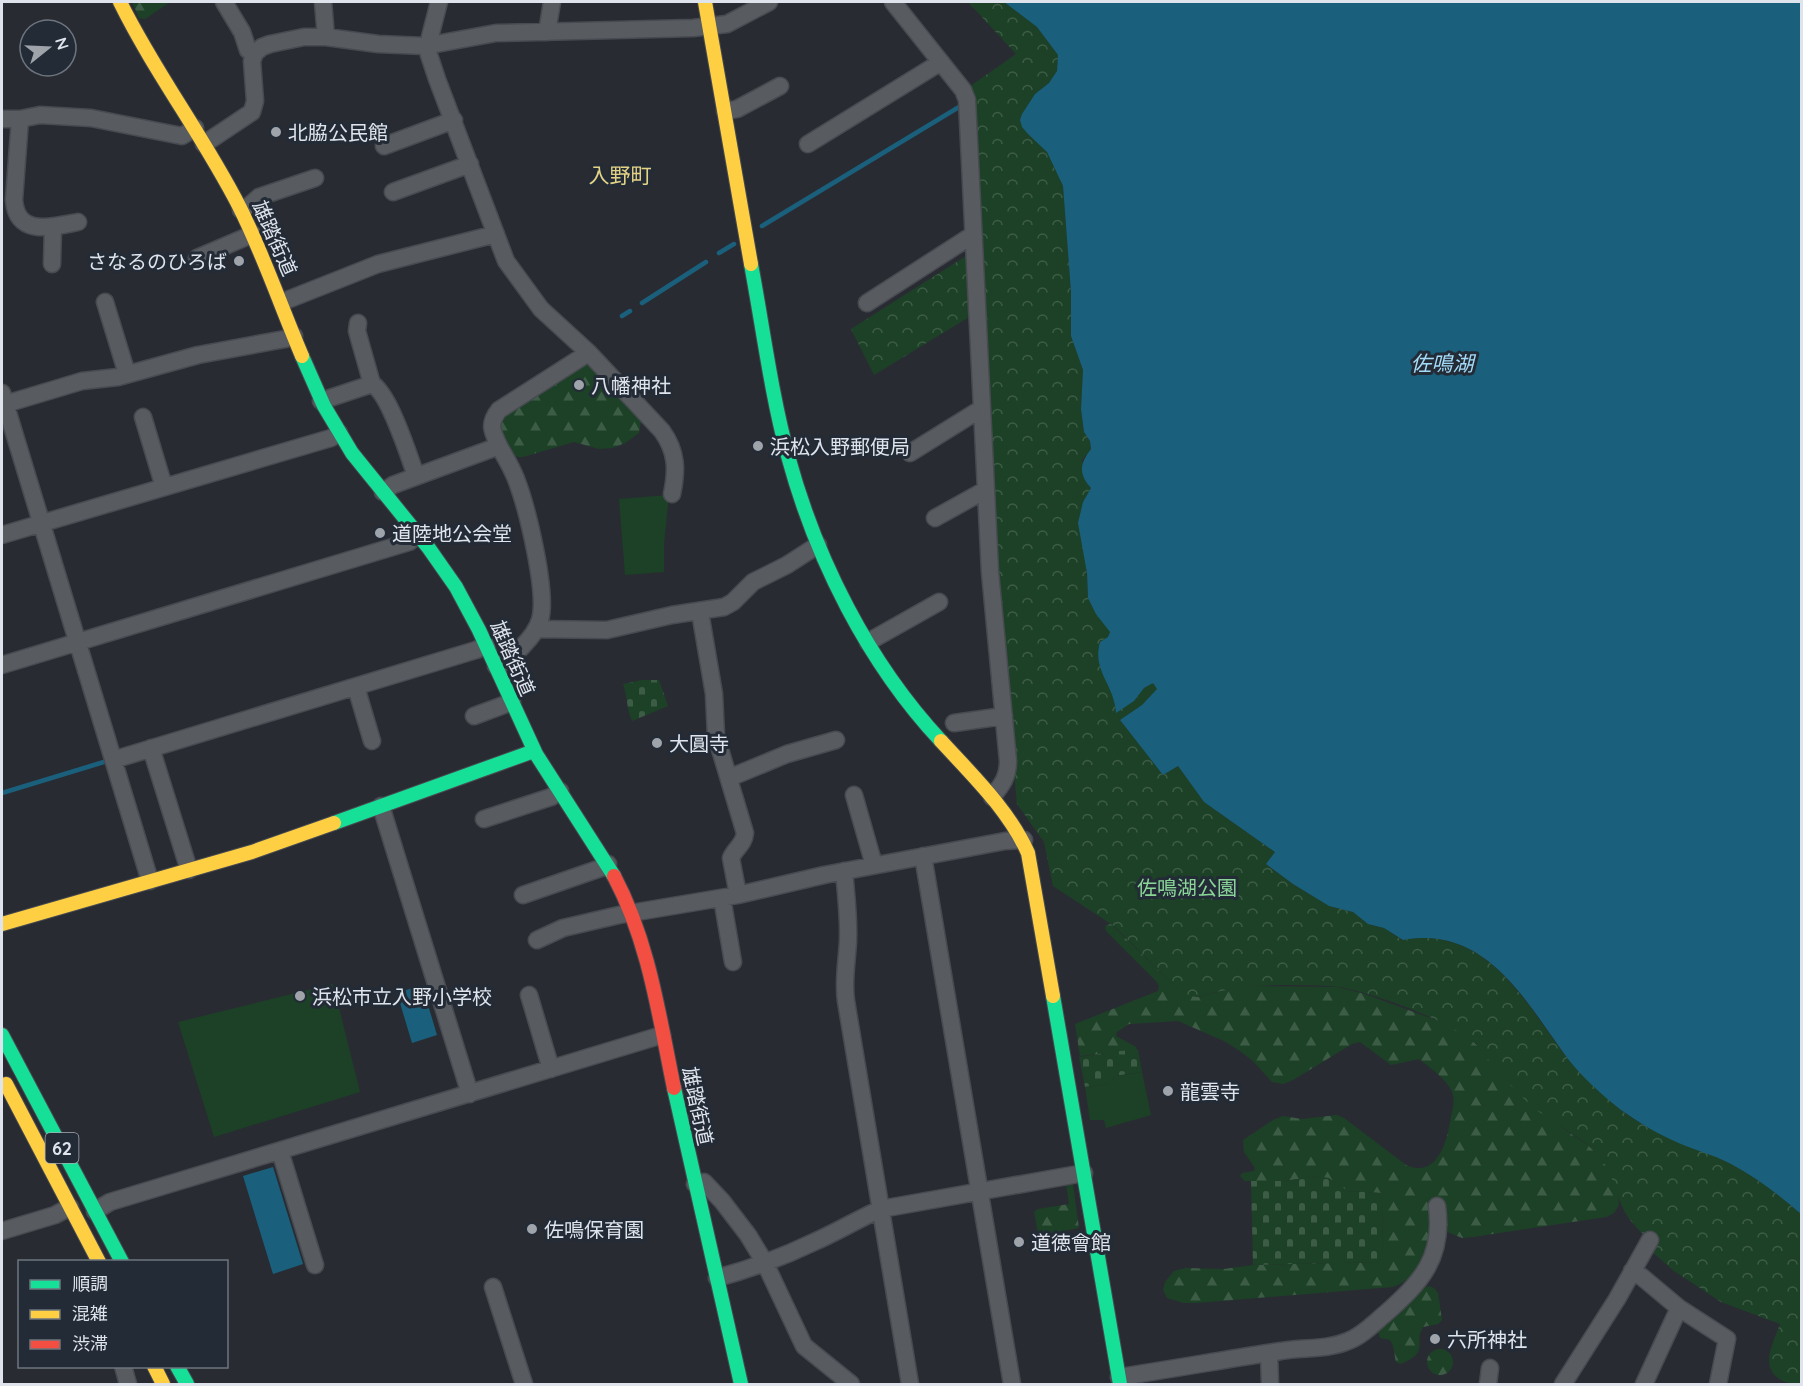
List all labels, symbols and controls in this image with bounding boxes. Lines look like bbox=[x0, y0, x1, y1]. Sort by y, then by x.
north arrow bbox=[18, 18, 78, 78]
text: N bbox=[51, 35, 74, 52]
place label: 北脇公民館 bbox=[288, 120, 388, 145]
marker: 北脇公民館 bbox=[269, 125, 283, 139]
district label: 入野町 bbox=[589, 162, 652, 188]
street label: 雄踏街道 bbox=[247, 196, 303, 280]
place label: さなるのひろば bbox=[87, 249, 227, 274]
marker: さなるのひろば bbox=[232, 254, 246, 268]
water label: 佐鳴湖 bbox=[1411, 350, 1476, 376]
place label: 八幡神社 bbox=[591, 373, 671, 398]
marker: 八幡神社 bbox=[572, 378, 586, 392]
place label: 浜松入野郵便局 bbox=[770, 434, 910, 459]
marker: 浜松入野郵便局 bbox=[751, 439, 765, 453]
place label: 道陸地公会堂 bbox=[392, 521, 512, 546]
marker: 道陸地公会堂 bbox=[373, 526, 387, 540]
street label: 雄踏街道 bbox=[485, 616, 541, 700]
place label: 大圓寺 bbox=[669, 731, 729, 756]
marker: 大圓寺 bbox=[650, 736, 664, 750]
park label: 佐鳴湖公園 bbox=[1137, 875, 1237, 900]
place label: 浜松市立入野小学校 bbox=[312, 984, 492, 1009]
marker: 浜松市立入野小学校 bbox=[293, 989, 307, 1003]
street label: 雄踏街道 bbox=[677, 1064, 719, 1148]
place label: 龍雲寺 bbox=[1180, 1079, 1240, 1104]
marker: 龍雲寺 bbox=[1161, 1084, 1175, 1098]
road number: 62 bbox=[46, 1133, 78, 1163]
place label: 佐鳴保育園 bbox=[544, 1217, 644, 1242]
marker: 佐鳴保育園 bbox=[525, 1222, 539, 1236]
place label: 道徳會館 bbox=[1031, 1230, 1111, 1255]
marker: 道徳會館 bbox=[1012, 1235, 1026, 1249]
legend bbox=[18, 1260, 228, 1368]
text: 順調 bbox=[72, 1272, 108, 1295]
text: 混雑 bbox=[72, 1302, 108, 1325]
place label: 六所神社 bbox=[1447, 1327, 1527, 1352]
text: 渋滞 bbox=[72, 1332, 108, 1355]
marker: 六所神社 bbox=[1428, 1332, 1442, 1346]

